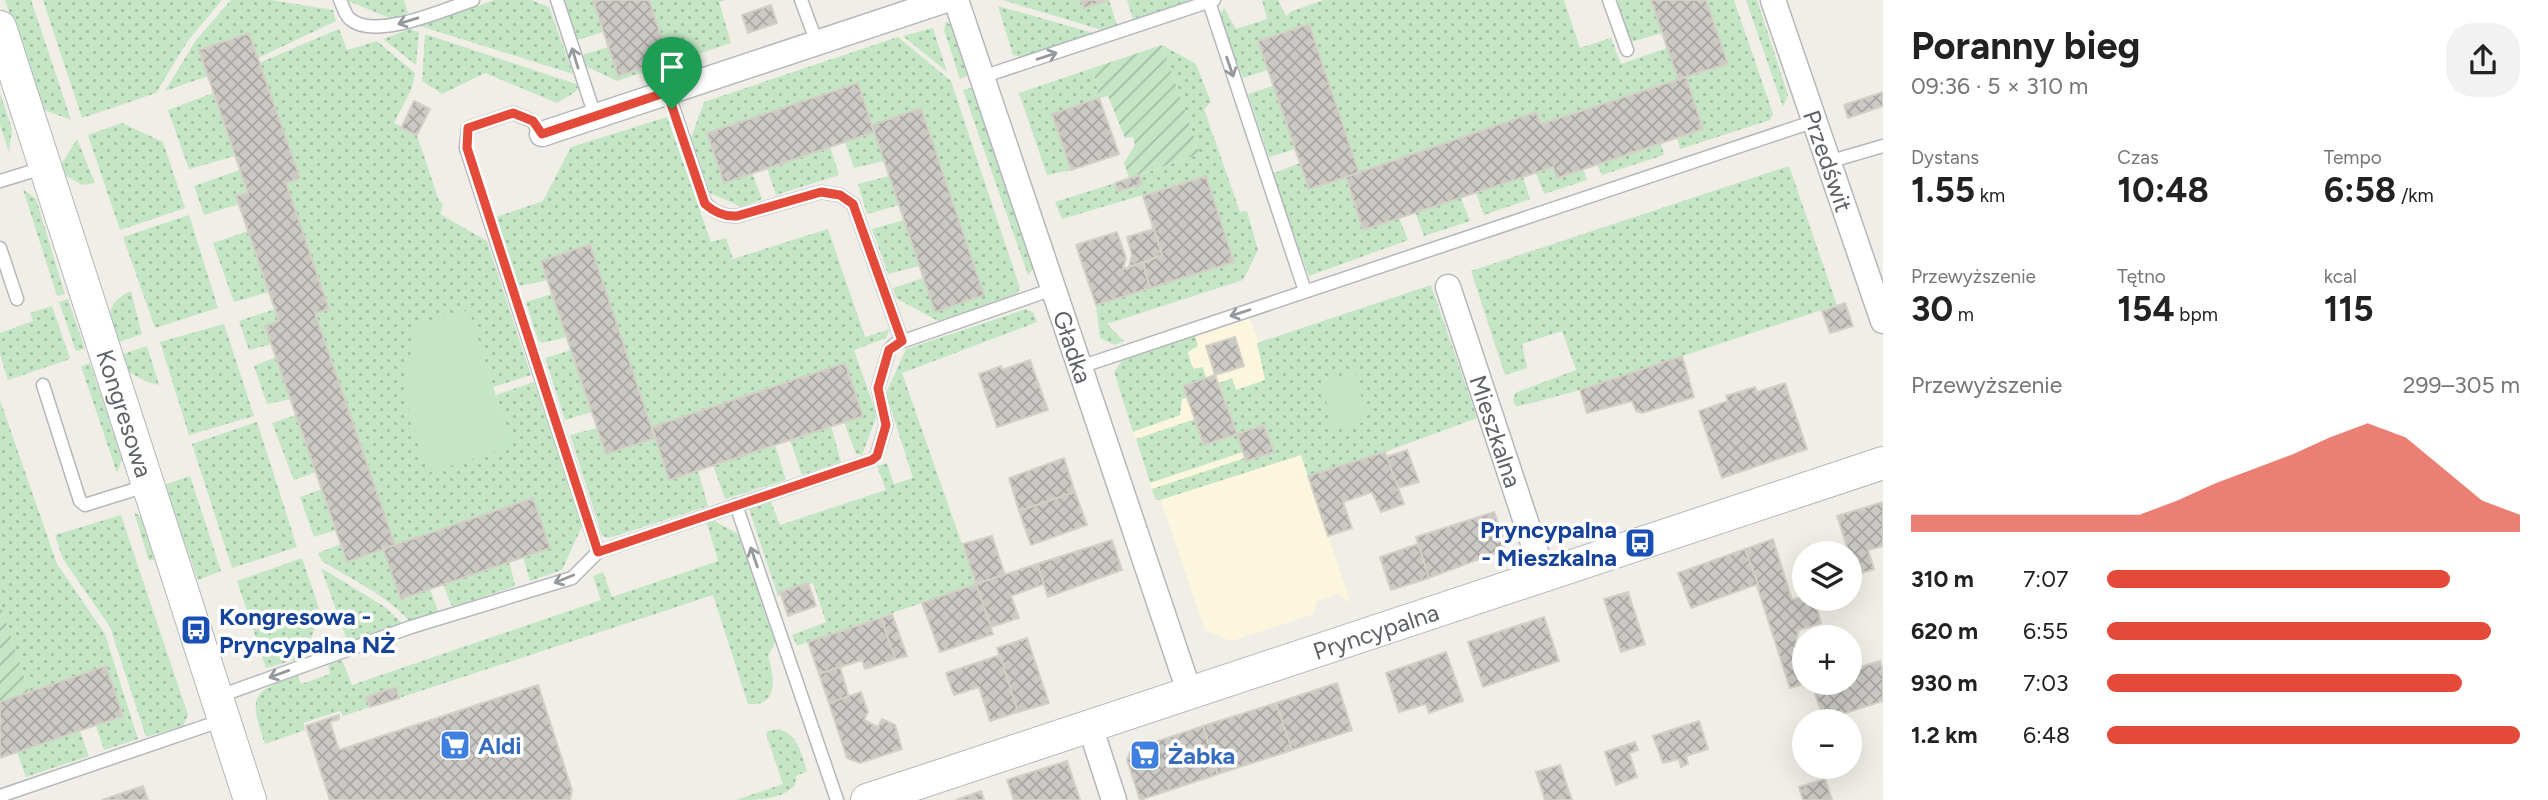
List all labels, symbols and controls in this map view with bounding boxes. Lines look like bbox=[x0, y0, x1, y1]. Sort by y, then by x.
one-way arrow bbox=[398, 15, 420, 28]
text: Poranny bieg bbox=[1911, 23, 2140, 69]
button: share bbox=[2446, 23, 2520, 97]
pin bbox=[642, 37, 702, 109]
one-way arrow bbox=[567, 48, 580, 70]
icon: arrive bbox=[653, 48, 691, 86]
one-way arrow bbox=[1036, 49, 1058, 62]
one-way arrow bbox=[1225, 55, 1238, 77]
text: 09:36 · 5 × 310 m bbox=[1911, 72, 2088, 100]
street label: Przedświt bbox=[1797, 106, 1859, 216]
text: Dystans bbox=[1911, 146, 1979, 169]
text: Czas bbox=[2117, 146, 2159, 169]
text: Tempo bbox=[2324, 146, 2382, 169]
text: 1.55 bbox=[1911, 169, 1975, 211]
text: 10:48 bbox=[2117, 169, 2209, 211]
text: 6:58 bbox=[2324, 169, 2396, 211]
text: km bbox=[1975, 184, 2005, 207]
text: /km bbox=[2396, 184, 2434, 207]
text: Przewyższenie bbox=[1911, 265, 2036, 288]
text: Tętno bbox=[2117, 265, 2166, 288]
text: kcal bbox=[2324, 265, 2357, 288]
text: 30 bbox=[1911, 288, 1953, 330]
text: 154 bbox=[2117, 288, 2175, 330]
text: 115 bbox=[2324, 288, 2374, 330]
text: m bbox=[1953, 303, 1974, 326]
text: bpm bbox=[2175, 303, 2218, 326]
street label: Gładka bbox=[1047, 307, 1099, 387]
one-way arrow bbox=[1229, 307, 1251, 320]
street label: Kongresowa bbox=[91, 346, 159, 481]
street label: Mieszkalna bbox=[1464, 371, 1528, 491]
text: Przewyższenie bbox=[1911, 371, 2062, 399]
text: 299–305 m bbox=[2403, 371, 2520, 399]
place label: Pryncypalna - Mieszkalna bbox=[1480, 515, 1617, 572]
bus stop icon: Pryncypalna - Mieszkalna bbox=[1623, 526, 1657, 560]
map controls bbox=[1792, 541, 1862, 779]
button: layers bbox=[1792, 541, 1862, 611]
one-way arrow bbox=[747, 547, 759, 569]
text: 310 m bbox=[1911, 565, 1974, 593]
text: 7:07 bbox=[2023, 565, 2068, 593]
one-way arrow bbox=[554, 574, 575, 587]
street label: Pryncypalna bbox=[1309, 597, 1442, 666]
place label: Kongresowa - Pryncypalna NŻ bbox=[219, 602, 395, 659]
bus stop icon: Kongresowa - Pryncypalna NŻ bbox=[179, 613, 213, 647]
text: 620 m bbox=[1911, 617, 1978, 645]
text: 6:55 bbox=[2023, 617, 2068, 645]
button: + bbox=[1792, 625, 1862, 695]
one-way arrow bbox=[269, 669, 291, 682]
text: 930 m bbox=[1911, 669, 1978, 697]
text: 7:03 bbox=[2023, 669, 2068, 697]
button: − bbox=[1792, 709, 1862, 779]
text: 1.2 km bbox=[1911, 721, 1978, 749]
text: 6:48 bbox=[2023, 721, 2070, 749]
supermarket icon: Aldi bbox=[438, 728, 472, 762]
place label: Aldi bbox=[478, 731, 522, 760]
supermarket icon: Żabka bbox=[1128, 738, 1162, 772]
place label: Żabka bbox=[1168, 741, 1235, 770]

